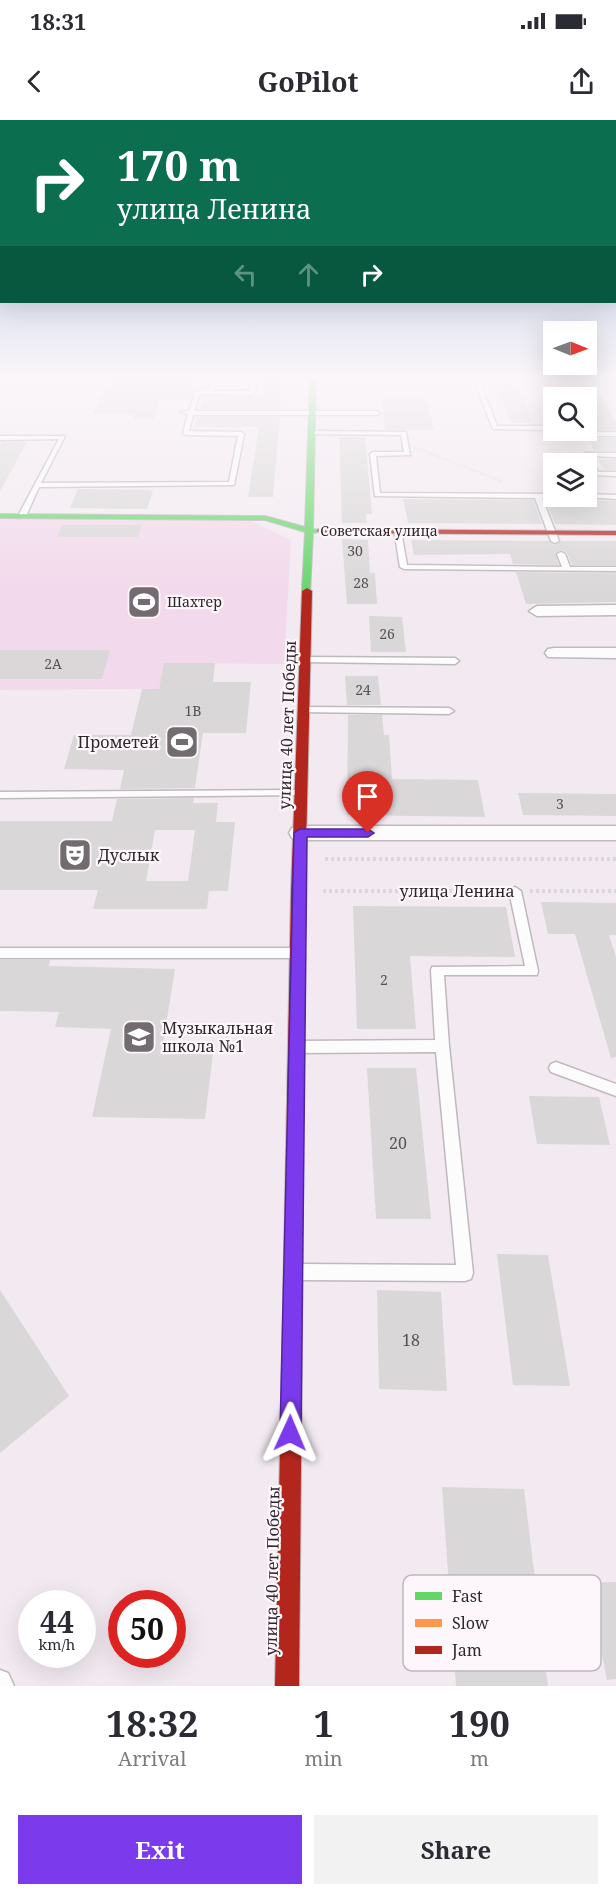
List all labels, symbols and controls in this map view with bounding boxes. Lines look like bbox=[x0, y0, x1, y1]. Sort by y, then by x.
text: 18:31 bbox=[30, 6, 86, 36]
text: GoPilot bbox=[257, 63, 359, 100]
icon: back bbox=[18, 65, 51, 98]
icon: share bbox=[565, 65, 598, 98]
text: 170 m bbox=[117, 136, 241, 193]
icon: right bbox=[18, 144, 96, 222]
text: улица Ленина bbox=[117, 190, 311, 227]
icon: left bbox=[229, 258, 262, 291]
icon: ahead bbox=[292, 258, 325, 291]
icon: right bbox=[355, 258, 388, 291]
north arrow bbox=[543, 321, 597, 375]
map controls bbox=[543, 321, 597, 507]
button: search bbox=[543, 387, 597, 441]
button: layers bbox=[543, 453, 597, 507]
street label: Советская улица bbox=[320, 521, 438, 540]
house number: 30 bbox=[347, 541, 363, 560]
house number: 28 bbox=[353, 573, 369, 592]
sports icon: Шахтер bbox=[126, 584, 162, 620]
place label: Шахтер bbox=[167, 592, 222, 611]
house number: 26 bbox=[379, 624, 395, 643]
street label: улица 40 лет Победы bbox=[273, 640, 301, 810]
house number: 2А bbox=[44, 654, 62, 673]
house number: 24 bbox=[355, 680, 371, 699]
house number: 1В bbox=[185, 701, 202, 720]
sports icon: Прометей bbox=[164, 724, 200, 760]
place label: Прометей bbox=[77, 731, 159, 753]
pin bbox=[342, 771, 393, 833]
icon: arrive bbox=[351, 780, 384, 813]
house number: 3 bbox=[556, 794, 564, 813]
theatre icon: Дуслык bbox=[57, 837, 93, 873]
place label: Дуслык bbox=[98, 844, 160, 866]
street label: улица Ленина bbox=[399, 880, 515, 902]
house number: 2 bbox=[380, 970, 388, 989]
place label: Музыкальная школа №1 bbox=[162, 1017, 273, 1057]
school or university icon: Музыкальная школа №1 bbox=[121, 1019, 157, 1055]
house number: 20 bbox=[389, 1132, 407, 1154]
house number: 18 bbox=[402, 1329, 420, 1351]
position arrow bbox=[258, 1401, 322, 1465]
street label: улица 40 лет Победы bbox=[260, 1486, 284, 1656]
legend bbox=[403, 1575, 601, 1671]
text: Fast bbox=[452, 1585, 483, 1607]
speed limit sign: 50 bbox=[108, 1590, 186, 1668]
text: 44 bbox=[40, 1601, 74, 1642]
text: Slow bbox=[452, 1612, 489, 1634]
text: km/h bbox=[39, 1634, 75, 1654]
text: Jam bbox=[451, 1639, 482, 1661]
text: 18:32 bbox=[106, 1699, 198, 1748]
text: 1 bbox=[313, 1699, 334, 1748]
text: 190 bbox=[449, 1699, 510, 1748]
text: Arrival bbox=[118, 1745, 186, 1772]
text: min bbox=[305, 1745, 343, 1772]
text: m bbox=[470, 1745, 489, 1772]
button: Exit bbox=[18, 1815, 302, 1884]
button: Share bbox=[314, 1815, 598, 1884]

